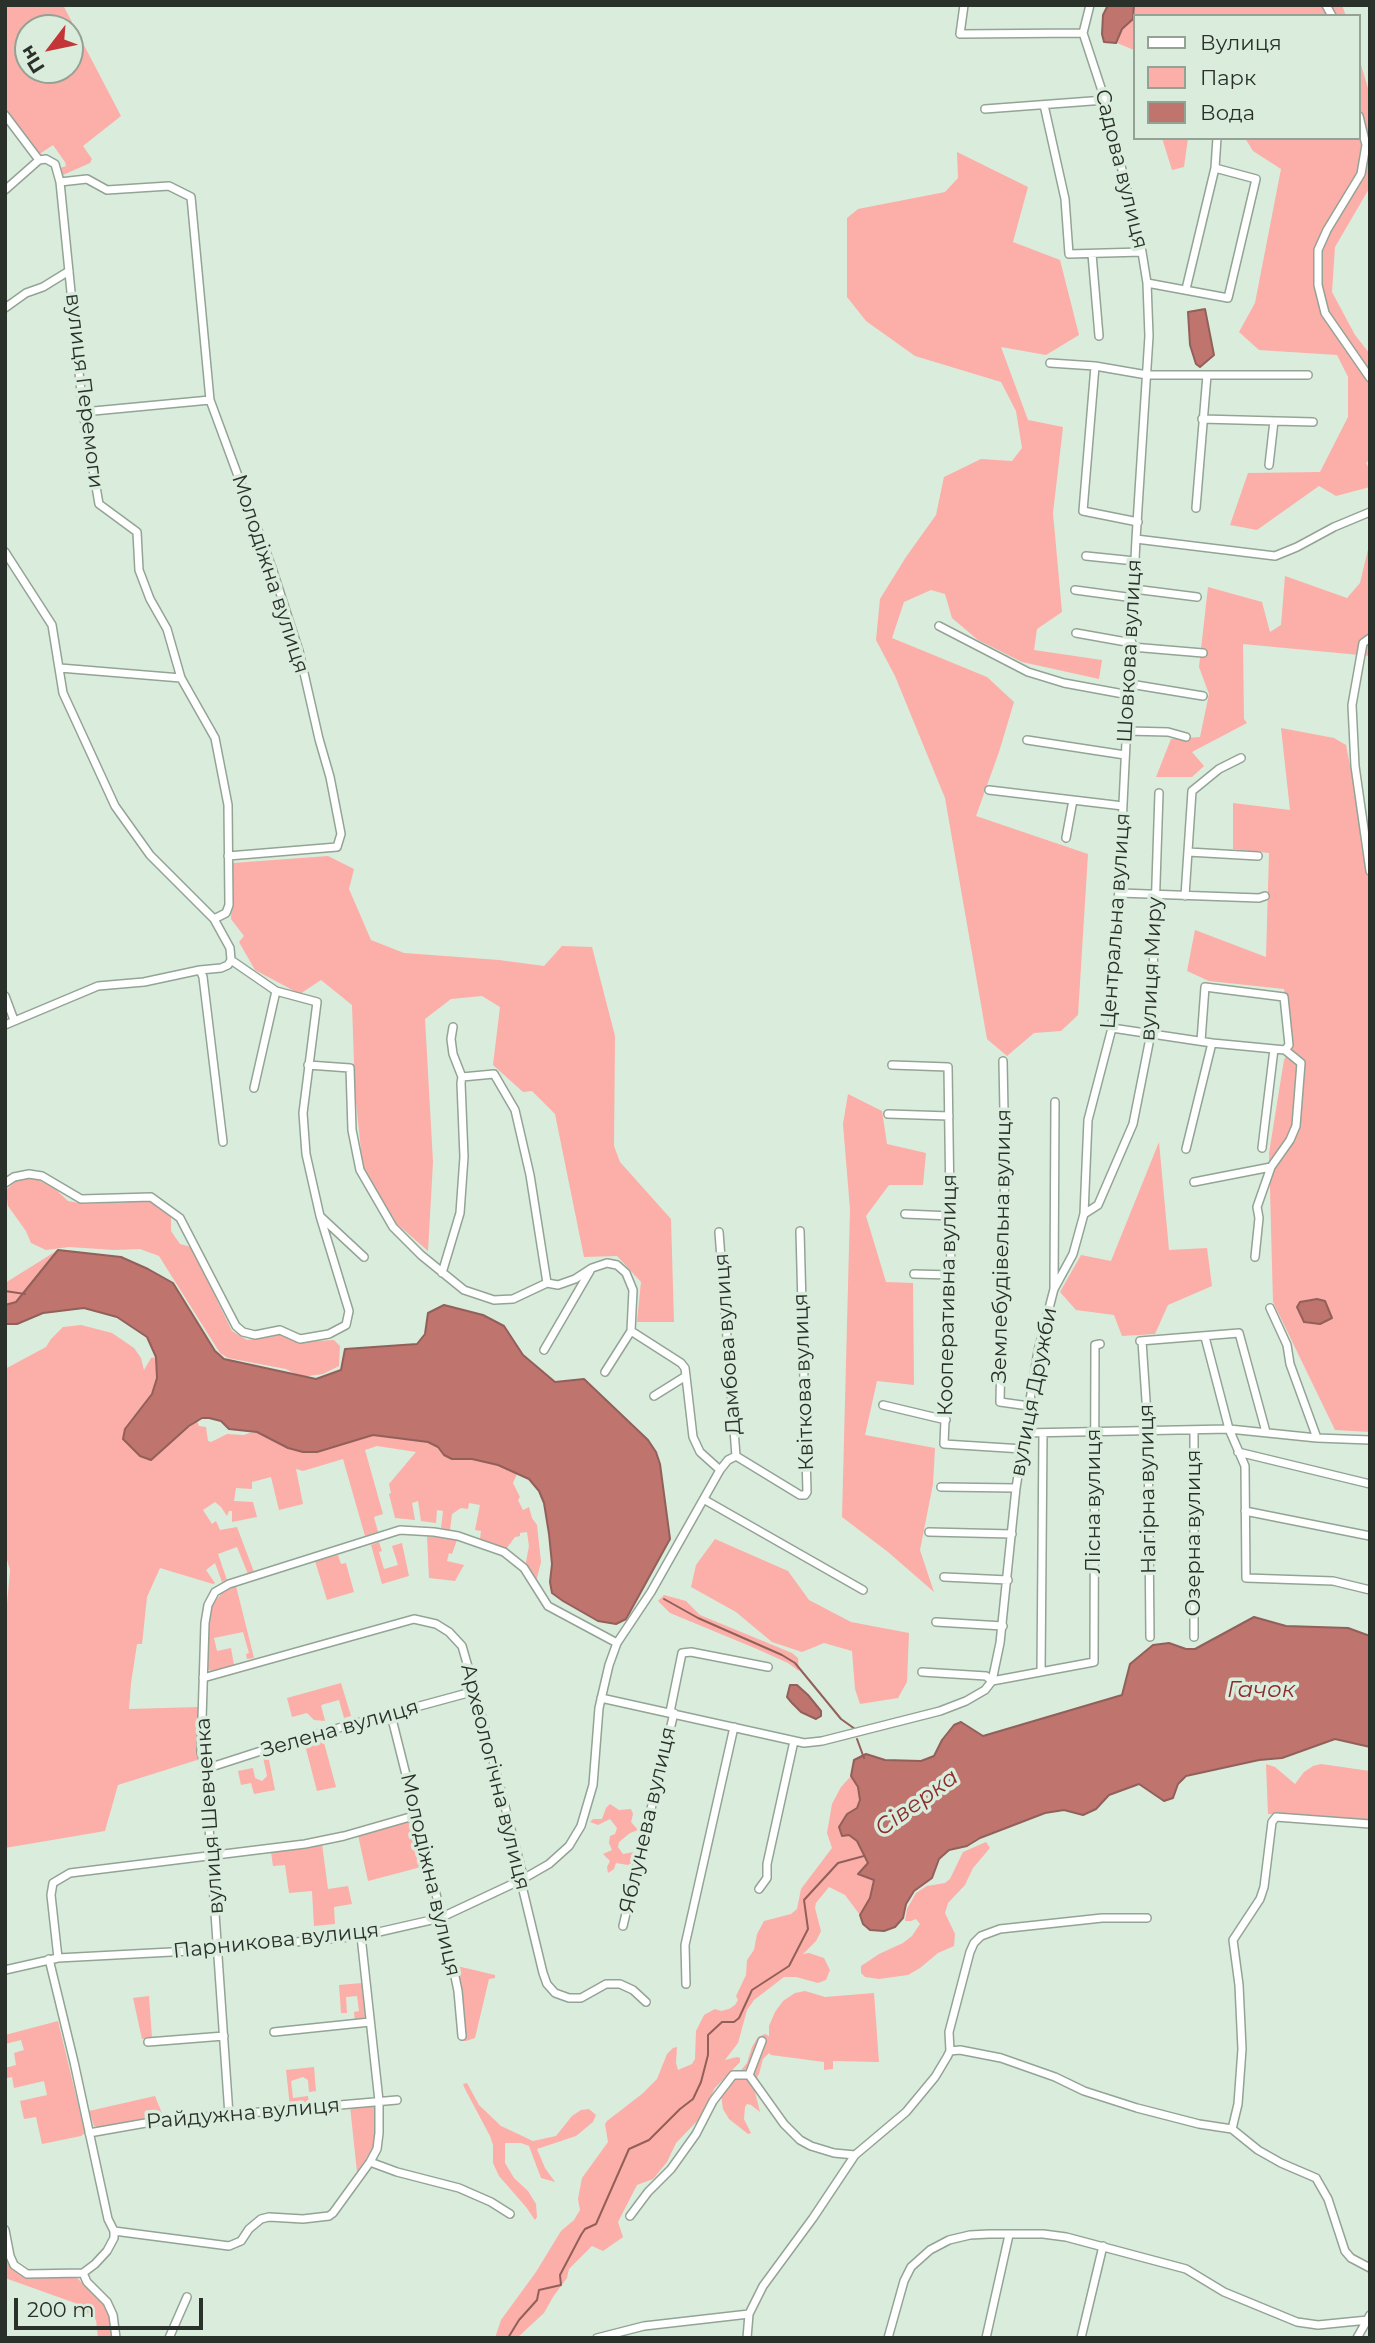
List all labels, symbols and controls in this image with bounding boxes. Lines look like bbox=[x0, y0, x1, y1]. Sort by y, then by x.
north arrow bbox=[14, 14, 84, 84]
legend bbox=[1134, 14, 1361, 140]
text: Вулиця bbox=[1200, 30, 1282, 55]
text: Пн bbox=[15, 41, 50, 78]
text: Парк bbox=[1200, 65, 1256, 90]
street label: Садова вулиця bbox=[1089, 87, 1153, 251]
text: Вода bbox=[1200, 100, 1255, 125]
street label: вулиця Перемоги bbox=[60, 292, 108, 490]
street label: Молодіжна вулиця bbox=[226, 471, 314, 677]
street label: Шовкова вулиця bbox=[1113, 559, 1147, 743]
street label: Центральна вулиця bbox=[1096, 812, 1136, 1030]
street label: вулиця Миру bbox=[1136, 896, 1168, 1042]
street label: Землебудівельна вулиця bbox=[987, 1109, 1017, 1383]
street label: Кооперативна вулиця bbox=[933, 1174, 963, 1416]
street label: Дамбова вулиця bbox=[709, 1252, 747, 1436]
street label: Квіткова вулиця bbox=[788, 1293, 820, 1471]
street label: вулиця Дружби bbox=[1005, 1305, 1063, 1479]
street label: Нагірна вулиця bbox=[1134, 1404, 1162, 1574]
street label: Лісна вулиця bbox=[1081, 1429, 1107, 1573]
street label: Озерна вулиця bbox=[1181, 1449, 1207, 1617]
street label: Археологічна вулиця bbox=[455, 1661, 535, 1893]
water label: Гачок bbox=[1227, 1676, 1295, 1704]
street label: Зелена вулиця bbox=[258, 1694, 422, 1764]
street label: вулиця Шевченка bbox=[191, 1717, 229, 1915]
street label: Яблунева вулиця bbox=[614, 1724, 682, 1916]
water label: Сіверка bbox=[870, 1764, 964, 1842]
street label: Молодіжна вулиця bbox=[394, 1771, 466, 1979]
street label: Парникова вулиця bbox=[172, 1918, 380, 1964]
street label: Райдужна вулиця bbox=[145, 2093, 341, 2135]
scale bar bbox=[18, 2284, 206, 2328]
text: 200 m bbox=[27, 2297, 94, 2322]

